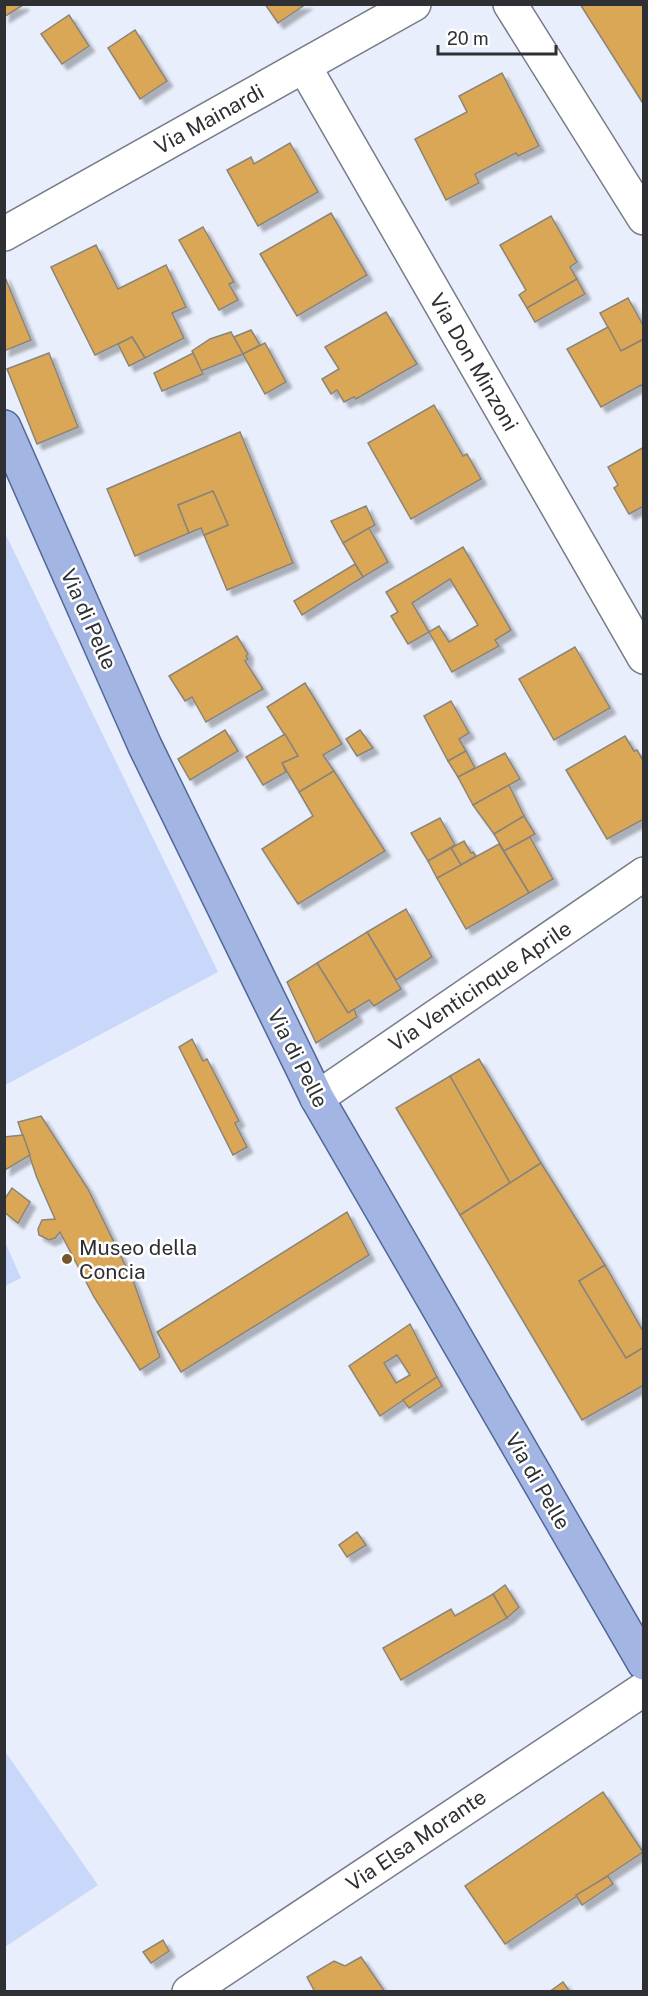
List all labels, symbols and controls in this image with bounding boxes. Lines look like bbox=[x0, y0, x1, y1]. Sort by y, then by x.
scale bar bbox=[438, 18, 556, 56]
text: 20 m bbox=[447, 28, 489, 49]
street label: Via Mainardi bbox=[150, 79, 268, 159]
street label: Via Don Minzoni bbox=[424, 289, 524, 435]
street label: Via di Pelle bbox=[56, 565, 122, 673]
street label: Via Venticinque Aprile bbox=[384, 916, 576, 1056]
street label: Via di Pelle bbox=[262, 1004, 334, 1112]
place label: Museo della Concia bbox=[79, 1235, 197, 1284]
marker: Museo della Concia bbox=[60, 1252, 74, 1266]
street label: Via di Pelle bbox=[500, 1428, 576, 1534]
street label: Via Elsa Morante bbox=[341, 1784, 491, 1896]

